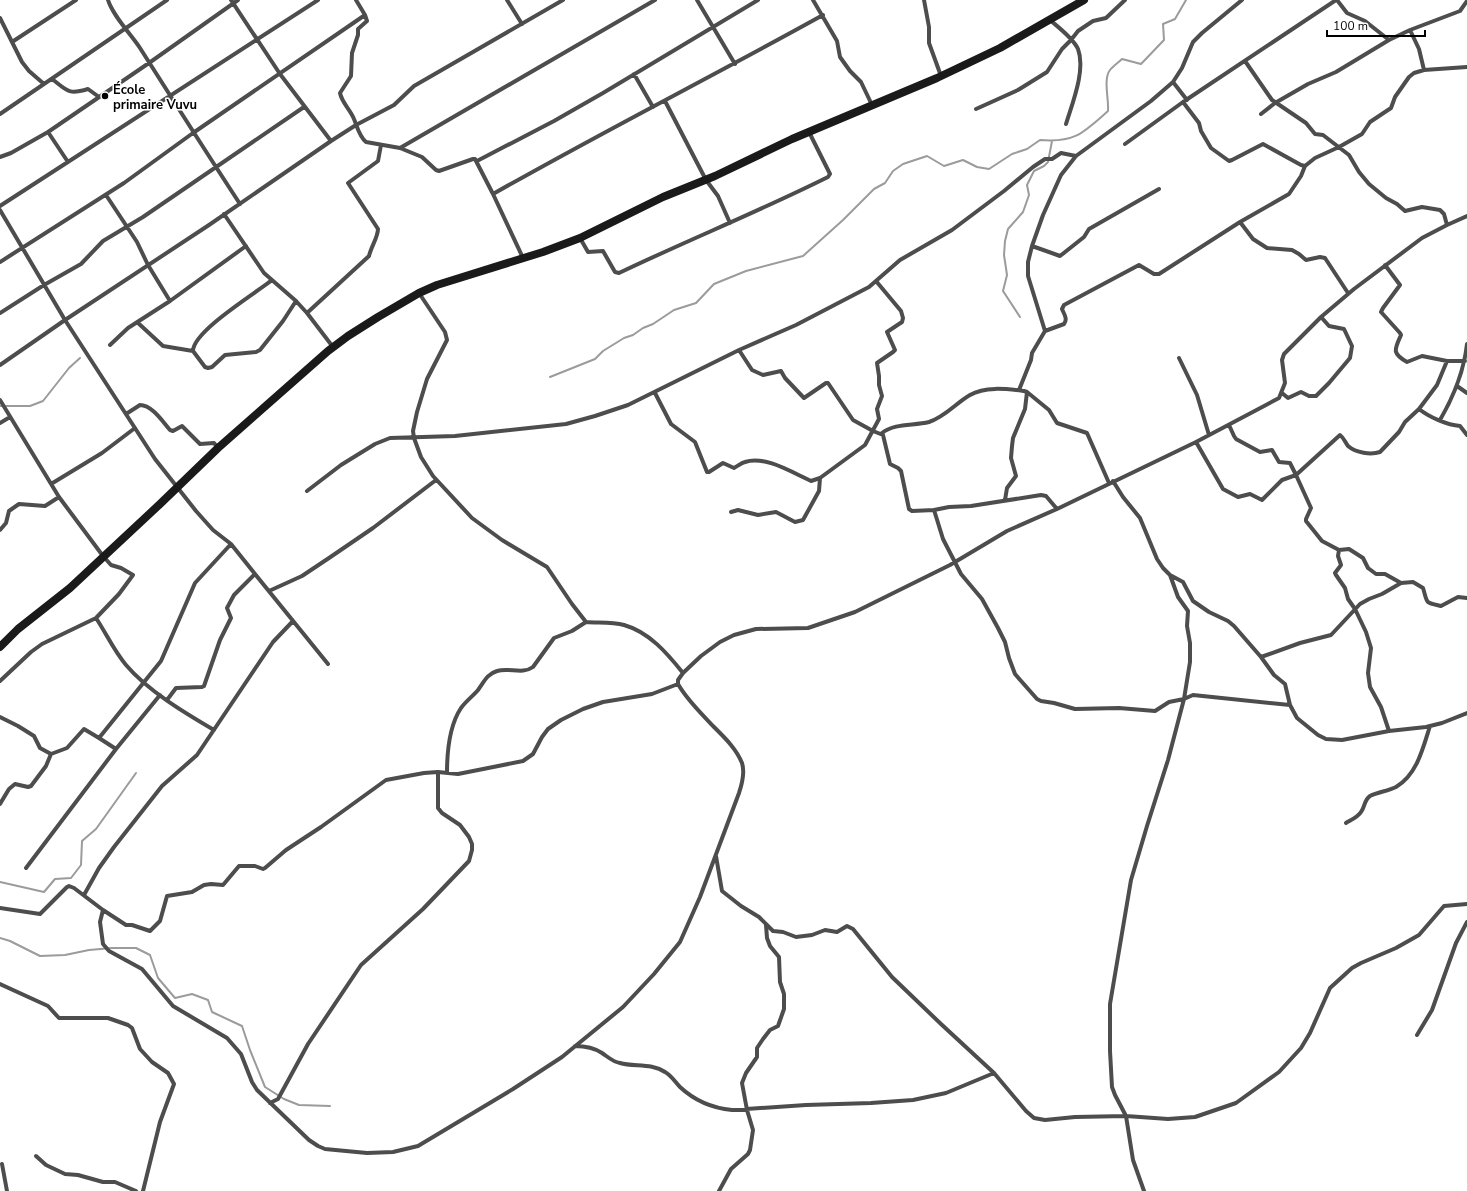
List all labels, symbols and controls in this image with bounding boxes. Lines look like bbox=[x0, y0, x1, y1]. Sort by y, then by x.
scale bar bbox=[1327, 12, 1425, 38]
text: 100 m bbox=[1333, 18, 1368, 34]
place label: École primaire Vuvu bbox=[113, 81, 197, 114]
marker: École primaire Vuvu bbox=[100, 91, 110, 101]

